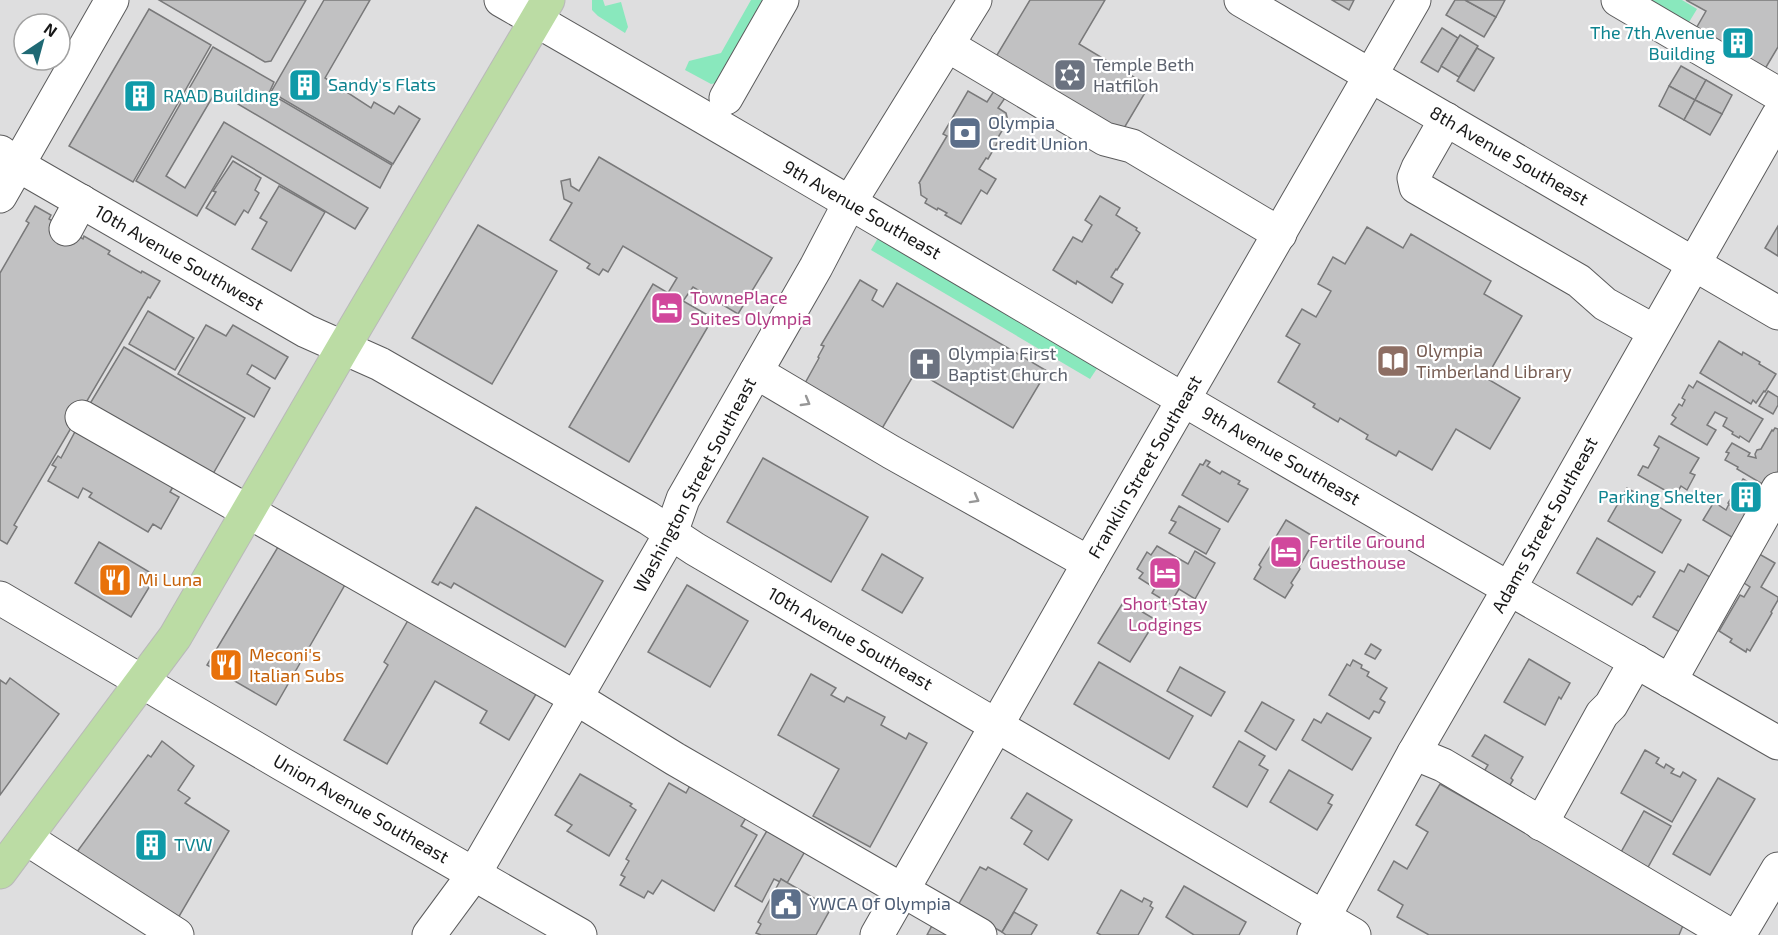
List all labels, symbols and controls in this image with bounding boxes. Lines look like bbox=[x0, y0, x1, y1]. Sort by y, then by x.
north arrow bbox=[12, 12, 72, 72]
text: N bbox=[41, 18, 61, 41]
place label: The 7th Avenue Building bbox=[1590, 21, 1715, 64]
building icon: The 7th Avenue Building bbox=[1720, 25, 1756, 61]
place label: Temple Beth Hatfiloh bbox=[1093, 53, 1194, 96]
synagogue icon: Temple Beth Hatfiloh bbox=[1052, 57, 1088, 93]
building icon: Sandy's Flats bbox=[287, 67, 323, 103]
place label: Sandy's Flats bbox=[328, 73, 436, 95]
building icon: RAAD Building bbox=[122, 78, 158, 114]
place label: RAAD Building bbox=[163, 84, 279, 106]
street label: 8th Avenue Southeast bbox=[1426, 101, 1593, 210]
place label: Olympia Credit Union bbox=[988, 111, 1088, 154]
bank icon: Olympia Credit Union bbox=[947, 115, 983, 151]
street label: 9th Avenue Southeast bbox=[779, 155, 946, 263]
street label: 10th Avenue Southwest bbox=[91, 200, 268, 315]
place label: TownePlace Suites Olympia bbox=[690, 286, 812, 329]
hotel icon: TownePlace Suites Olympia bbox=[649, 290, 685, 326]
place label: Olympia Timberland Library bbox=[1416, 339, 1572, 382]
place label: Olympia First Baptist Church bbox=[948, 342, 1068, 385]
library icon: Olympia Timberland Library bbox=[1375, 343, 1411, 379]
church icon: Olympia First Baptist Church bbox=[907, 346, 943, 382]
street label: Franklin Street Southeast bbox=[1083, 371, 1206, 562]
street label: Washington Street Southeast bbox=[628, 373, 760, 596]
one-way arrow bbox=[800, 395, 810, 406]
street label: 9th Avenue Southeast bbox=[1198, 401, 1365, 509]
street label: Adams Street Southeast bbox=[1487, 433, 1602, 616]
building icon: Parking Shelter bbox=[1728, 479, 1764, 515]
place label: Parking Shelter bbox=[1598, 485, 1723, 507]
one-way arrow bbox=[969, 492, 979, 504]
place label: Fertile Ground Guesthouse bbox=[1309, 530, 1425, 573]
hotel icon: Fertile Ground Guesthouse bbox=[1268, 534, 1304, 570]
hotel icon: Short Stay Lodgings bbox=[1147, 555, 1183, 591]
restaurant icon: Mi Luna bbox=[97, 562, 133, 598]
place label: Mi Luna bbox=[138, 568, 202, 590]
street label: 10th Avenue Southeast bbox=[764, 582, 937, 694]
place label: Short Stay Lodgings bbox=[1122, 592, 1208, 635]
place label: Meconi's Italian Subs bbox=[249, 643, 344, 686]
restaurant icon: Meconi's Italian Subs bbox=[208, 647, 244, 683]
street label: Union Avenue Southeast bbox=[270, 749, 453, 867]
building icon: TVW bbox=[133, 827, 169, 863]
place label: TVW bbox=[174, 833, 212, 855]
public building icon: YWCA Of Olympia bbox=[768, 886, 804, 922]
place label: YWCA Of Olympia bbox=[809, 892, 951, 914]

